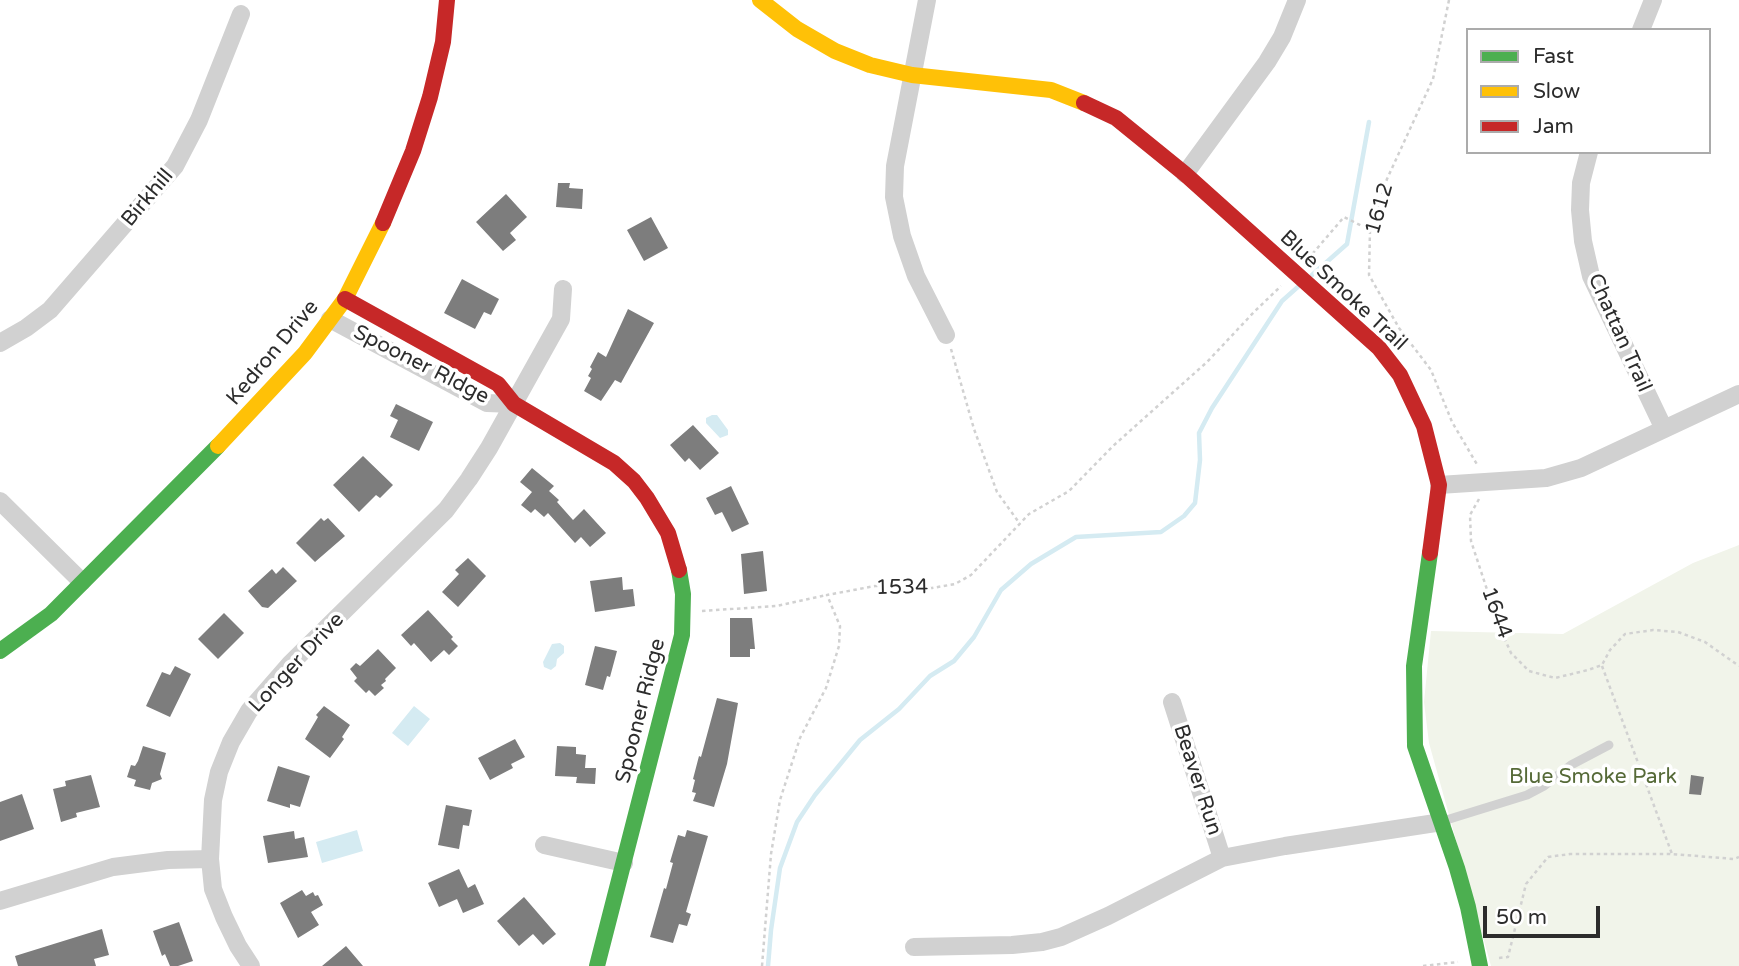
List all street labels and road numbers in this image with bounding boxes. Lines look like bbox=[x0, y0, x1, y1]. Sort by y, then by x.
street label: Birkhill bbox=[117, 164, 179, 232]
street label: 1612 bbox=[1361, 180, 1399, 238]
street label: Blue Smoke Trail bbox=[1274, 226, 1412, 356]
street label: Chattan Trail bbox=[1582, 270, 1656, 396]
street label: Kedron Drive bbox=[222, 295, 324, 411]
street label: Spooner RIdge bbox=[349, 320, 493, 410]
street label: 1534 bbox=[875, 575, 929, 601]
street label: 1644 bbox=[1475, 584, 1517, 642]
street label: Longer Drive bbox=[244, 608, 350, 718]
street label: Spooner Ridge bbox=[611, 636, 671, 786]
street label: Beaver Run bbox=[1167, 721, 1227, 839]

